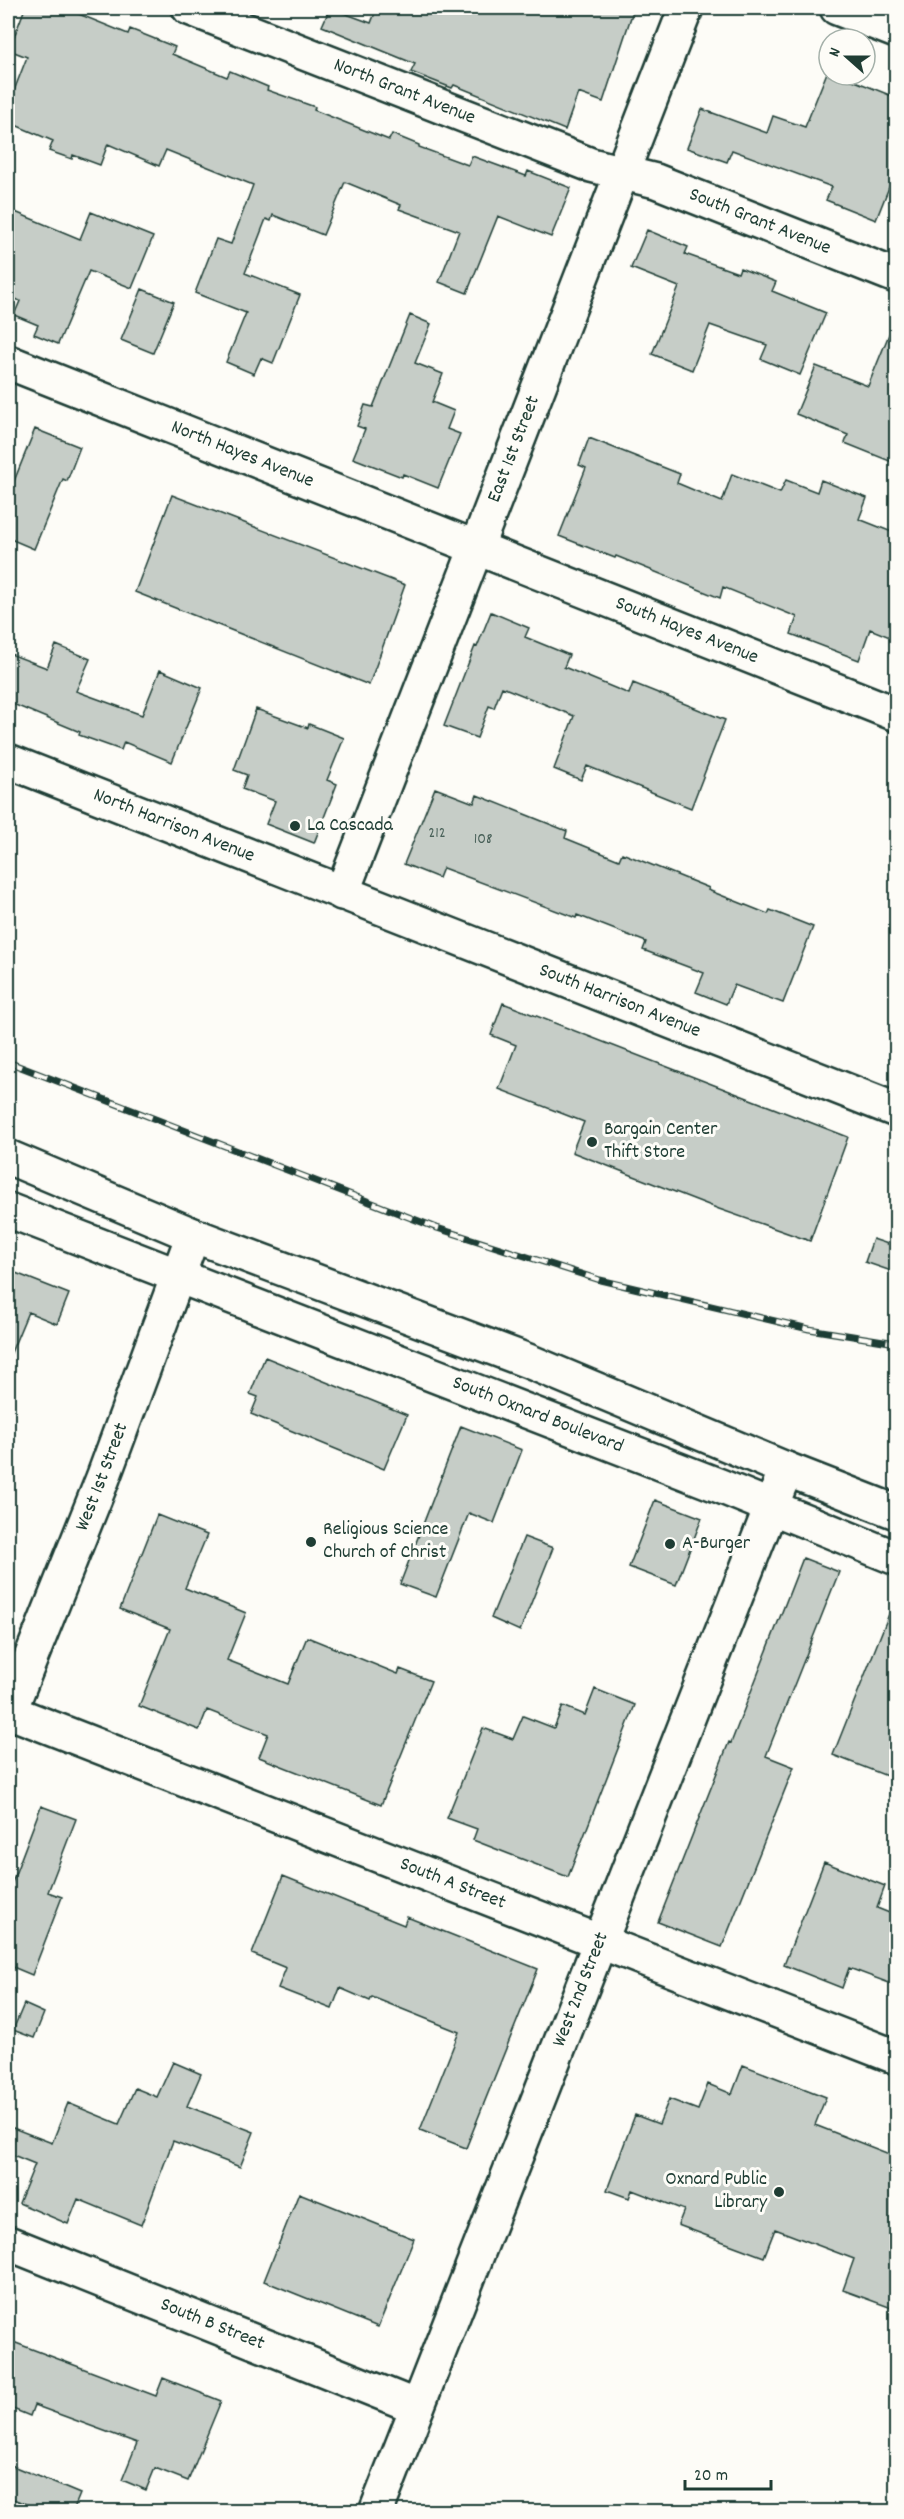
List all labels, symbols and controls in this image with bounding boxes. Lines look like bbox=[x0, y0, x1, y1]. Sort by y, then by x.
north arrow bbox=[817, 27, 877, 87]
text: N bbox=[823, 45, 848, 60]
street label: North Grant Avenue bbox=[329, 52, 479, 132]
street label: South Grant Avenue bbox=[685, 181, 835, 263]
street label: East 1st Street bbox=[481, 392, 548, 507]
street label: North Hayes Avenue bbox=[167, 414, 318, 496]
street label: South Hayes Avenue bbox=[611, 590, 763, 672]
street label: North Harrison Avenue bbox=[89, 782, 259, 871]
place label: La Cascada bbox=[307, 812, 394, 840]
marker: La Cascada bbox=[288, 819, 302, 833]
house number: 212 bbox=[428, 822, 446, 845]
house number: 108 bbox=[474, 828, 492, 851]
street label: South Harrison Avenue bbox=[534, 957, 705, 1046]
place label: Bargain Center Thift Store bbox=[604, 1116, 718, 1167]
marker: Bargain Center Thift Store bbox=[585, 1135, 599, 1149]
street label: South Oxnard Boulevard bbox=[448, 1369, 627, 1461]
street label: West 1st Street bbox=[69, 1419, 136, 1536]
place label: Religious Science Church of Christ bbox=[323, 1516, 448, 1567]
place label: A-Burger bbox=[682, 1530, 751, 1558]
marker: Religious Science Church of Christ bbox=[304, 1535, 318, 1549]
marker: A-Burger bbox=[663, 1537, 677, 1551]
street label: South A Street bbox=[395, 1851, 510, 1917]
street label: West 2nd Street bbox=[546, 1928, 616, 2051]
place label: Oxnard Public Library bbox=[665, 2166, 768, 2217]
marker: Oxnard Public Library bbox=[772, 2185, 786, 2199]
street label: South B Street bbox=[156, 2291, 269, 2358]
scale bar bbox=[685, 2453, 770, 2491]
text: 20 m bbox=[694, 2464, 728, 2489]

